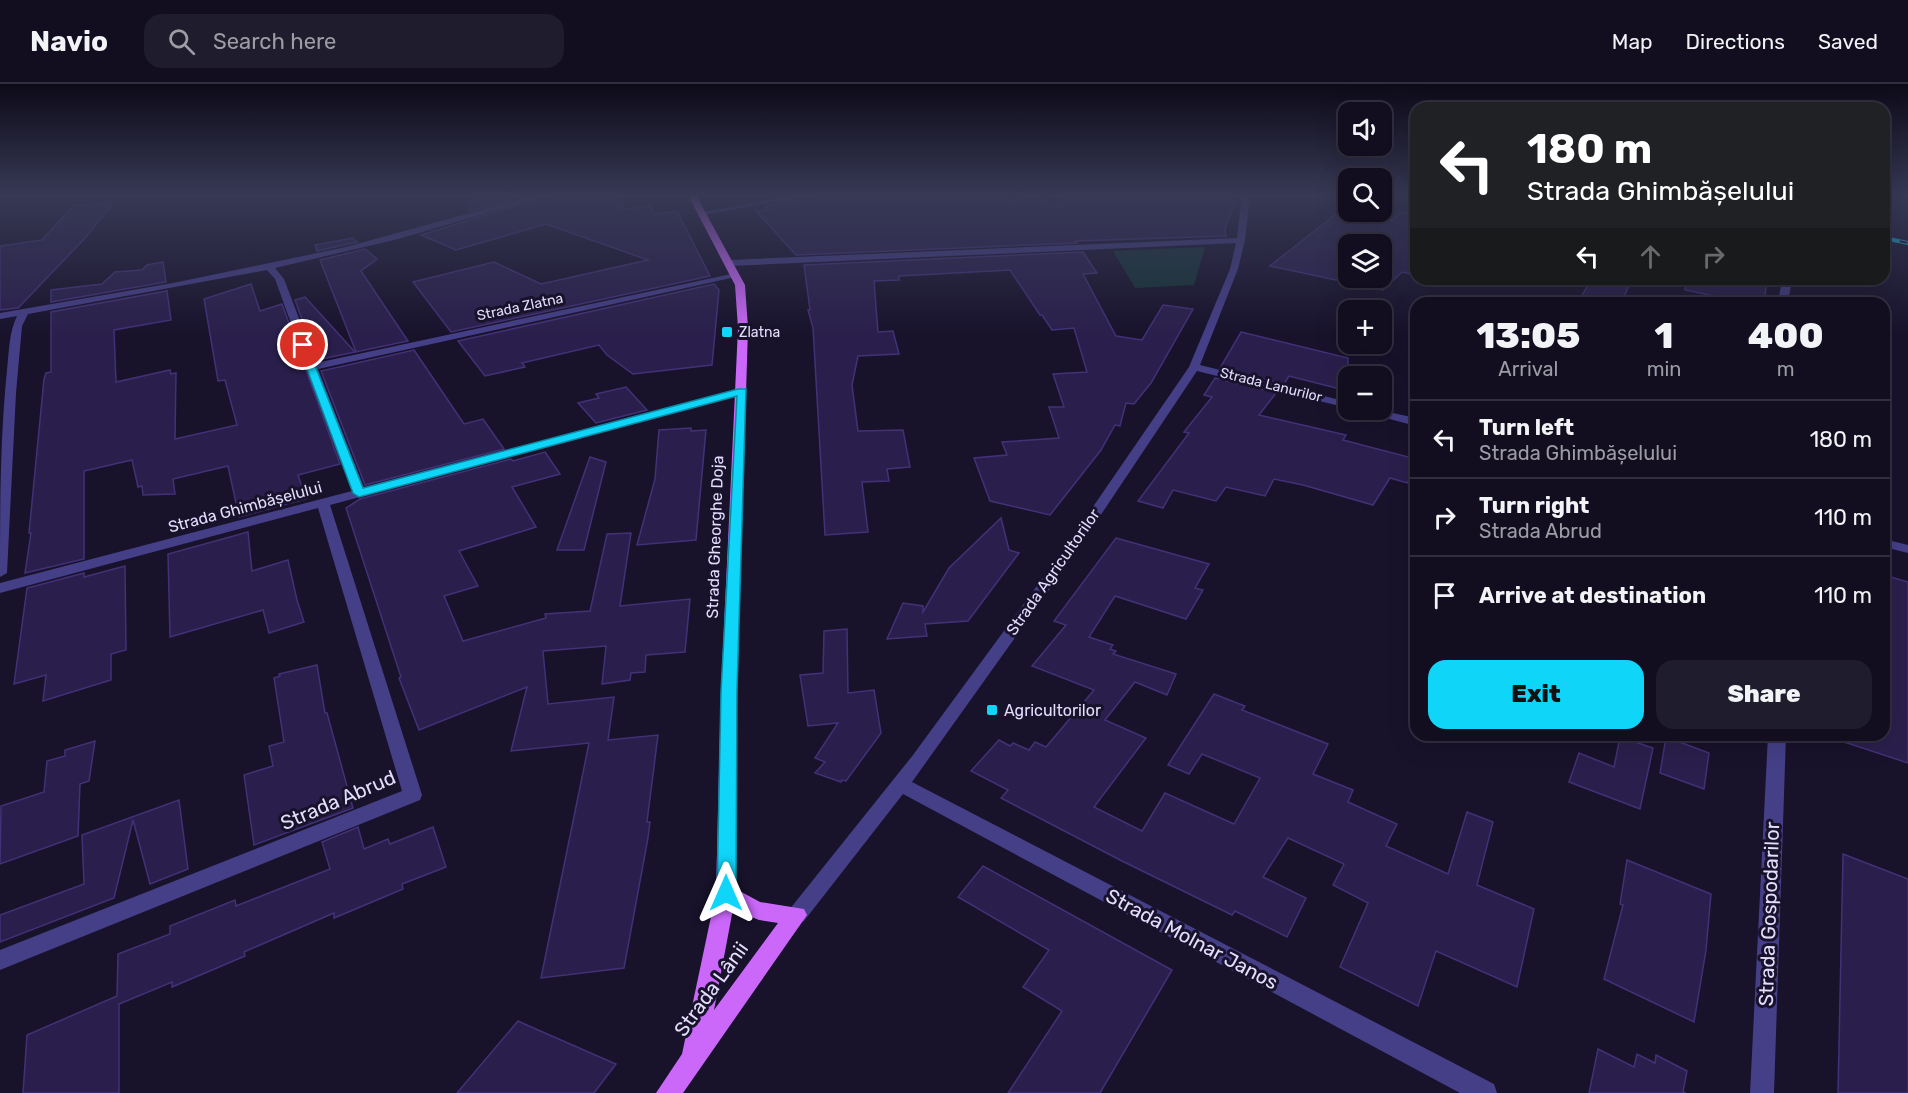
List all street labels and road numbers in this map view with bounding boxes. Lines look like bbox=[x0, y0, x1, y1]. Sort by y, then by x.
street label: Strada Zlatna bbox=[475, 290, 565, 324]
street label: Strada Lanurilor bbox=[1218, 364, 1324, 406]
street label: Strada Gheorghe Doja bbox=[703, 455, 727, 619]
street label: Strada Ghimbășelului bbox=[166, 477, 324, 537]
street label: Strada Agricultorilor bbox=[1002, 505, 1104, 639]
street label: Strada Abrud bbox=[277, 765, 399, 835]
street label: Strada Gospodarilor bbox=[1754, 821, 1784, 1007]
street label: Strada Molnar Janos bbox=[1102, 883, 1282, 995]
street label: Strada Lânii bbox=[669, 937, 753, 1041]

